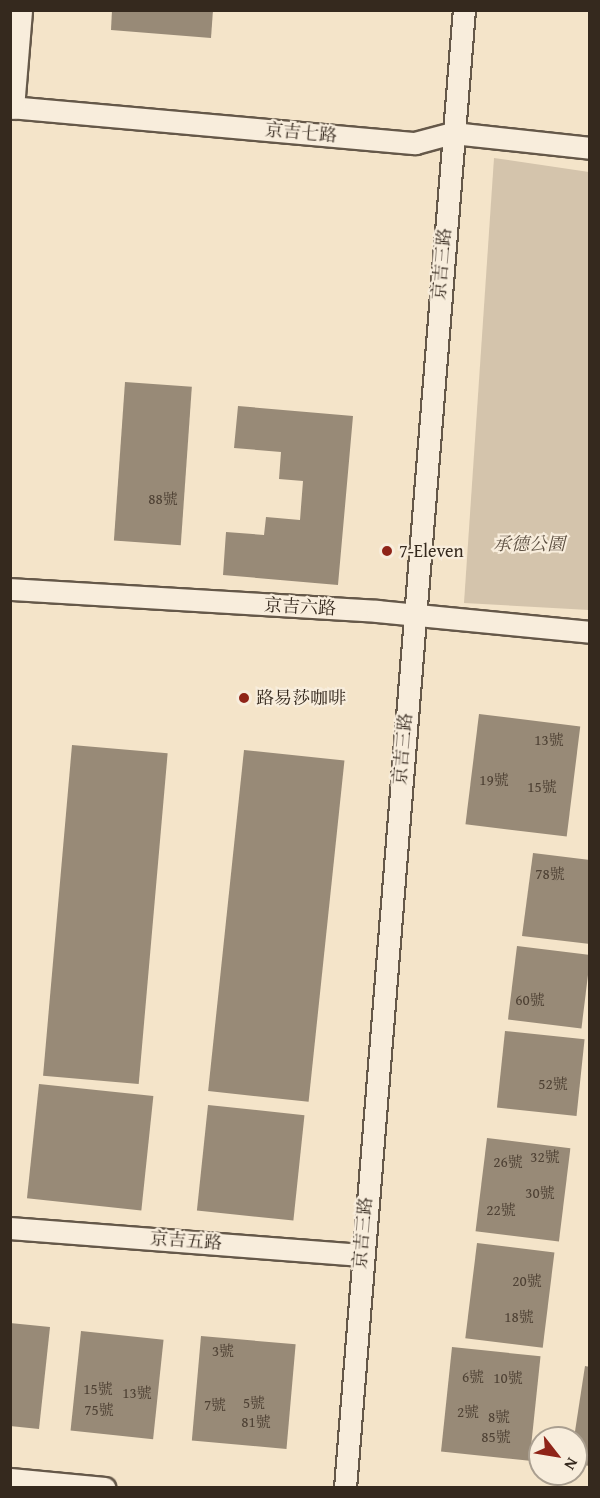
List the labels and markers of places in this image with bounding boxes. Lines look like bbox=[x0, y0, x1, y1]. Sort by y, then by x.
place label: 7-Eleven bbox=[399, 540, 464, 562]
marker: 7-Eleven bbox=[380, 544, 394, 558]
place label: 路易莎咖啡 bbox=[256, 687, 346, 709]
marker: 路易莎咖啡 bbox=[237, 691, 251, 705]

